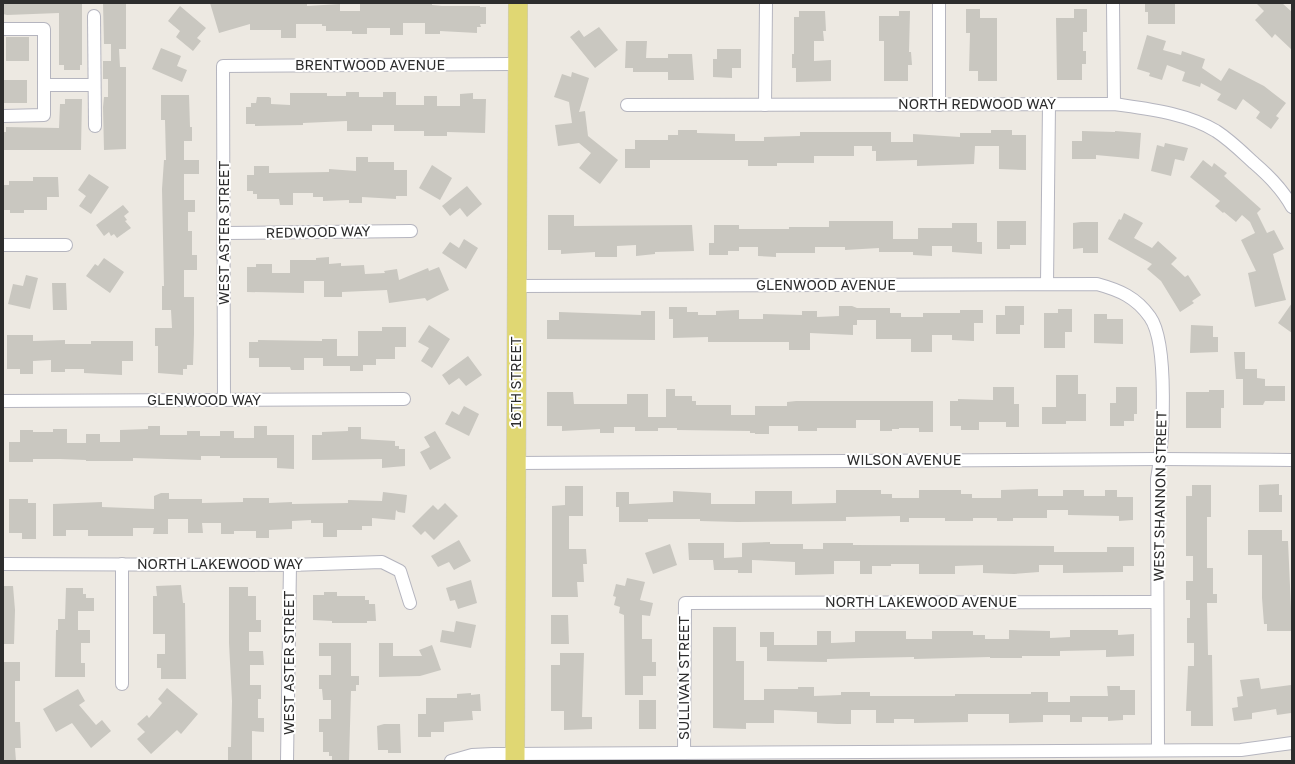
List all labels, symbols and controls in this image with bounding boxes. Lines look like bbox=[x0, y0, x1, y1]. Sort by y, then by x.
street label: BRENTWOOD AVENUE bbox=[295, 56, 445, 73]
street label: NORTH REDWOOD WAY bbox=[898, 95, 1056, 112]
street label: WEST ASTER STREET bbox=[215, 161, 232, 305]
street label: REDWOOD WAY bbox=[266, 222, 370, 241]
street label: GLENWOOD AVENUE bbox=[756, 276, 896, 293]
street label: 16TH STREET bbox=[507, 336, 524, 428]
street label: GLENWOOD WAY bbox=[147, 391, 261, 408]
street label: WEST SHANNON STREET bbox=[1150, 410, 1169, 581]
street label: WILSON AVENUE bbox=[847, 451, 961, 468]
street label: NORTH LAKEWOOD WAY bbox=[137, 555, 303, 572]
street label: WEST ASTER STREET bbox=[280, 591, 297, 735]
street label: NORTH LAKEWOOD AVENUE bbox=[825, 593, 1017, 610]
street label: SULLIVAN STREET bbox=[675, 616, 692, 740]

